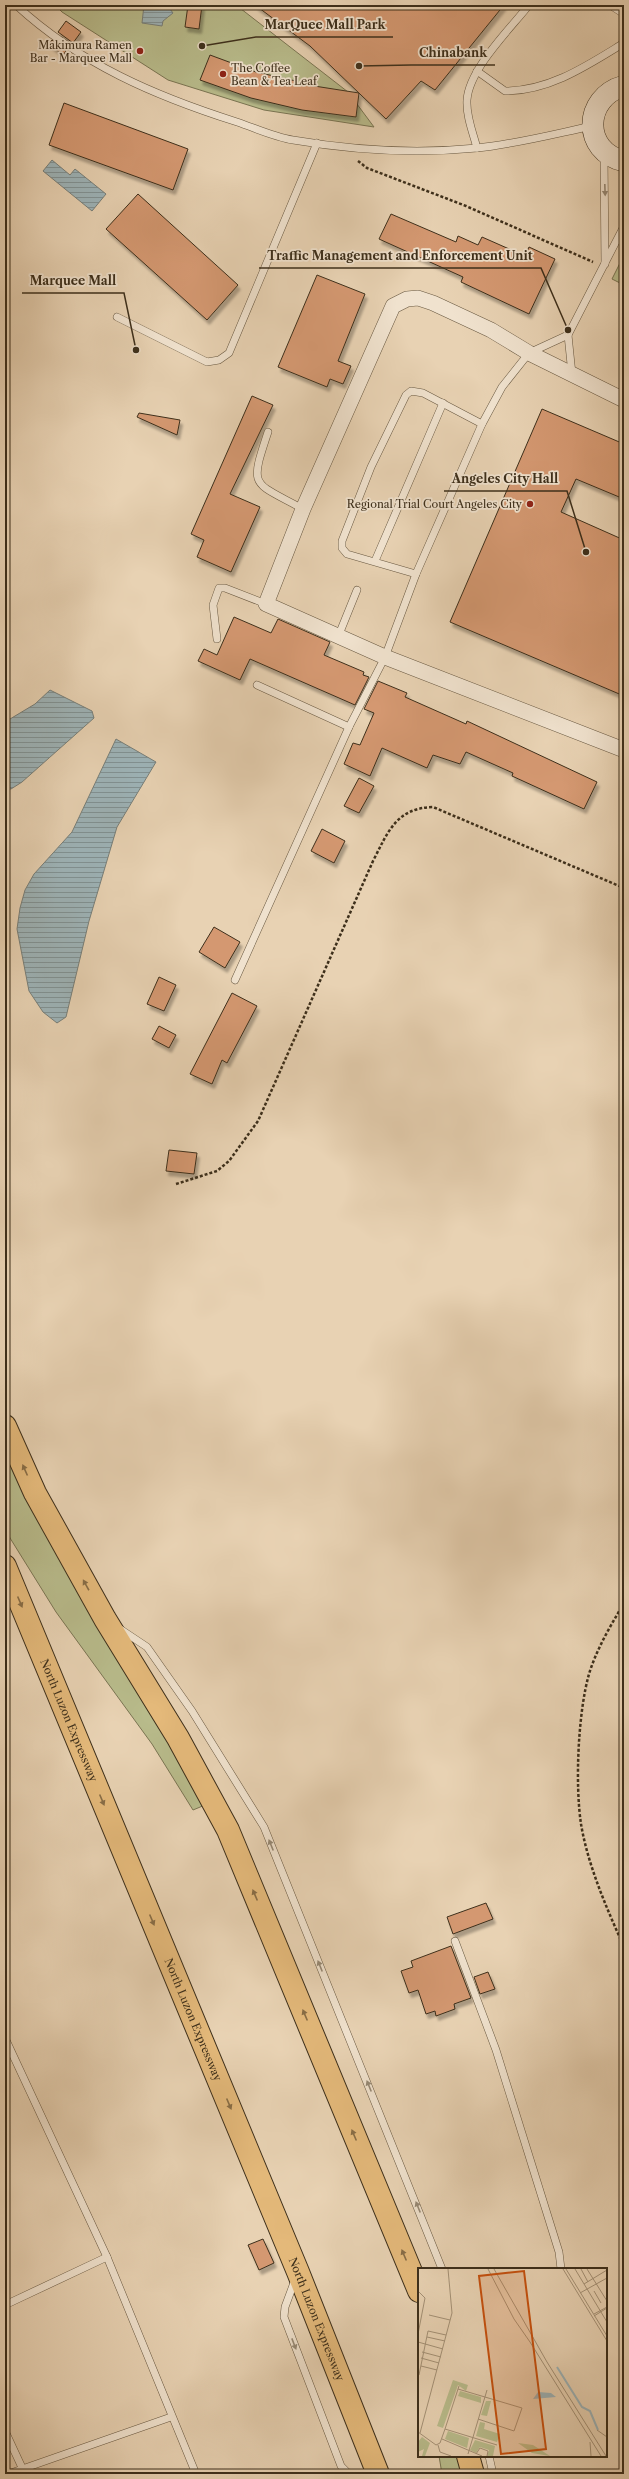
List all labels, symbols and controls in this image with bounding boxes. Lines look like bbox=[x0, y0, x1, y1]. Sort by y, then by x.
callout: MarQuee Mall Park bbox=[256, 13, 393, 37]
text: MarQuee Mall Park bbox=[265, 17, 387, 32]
place label: Makimura Ramen Bar - Marquee Mall bbox=[30, 38, 133, 65]
callout: Chinabank bbox=[411, 41, 495, 65]
text: Chinabank bbox=[419, 45, 488, 60]
marker: Makimura Ramen Bar - Marquee Mall bbox=[135, 46, 145, 56]
place label: The Coffee Bean & Tea Leaf bbox=[231, 61, 319, 88]
marker: The Coffee Bean & Tea Leaf bbox=[218, 69, 228, 79]
one-way arrow bbox=[602, 184, 608, 197]
callout: Traffic Management and Enforcement Unit bbox=[259, 244, 541, 268]
text: Traffic Management and Enforcement Unit bbox=[267, 248, 533, 263]
callout: Marquee Mall bbox=[22, 269, 124, 293]
text: Marquee Mall bbox=[30, 273, 116, 288]
callout: Angeles City Hall bbox=[444, 467, 567, 491]
text: Angeles City Hall bbox=[451, 471, 558, 486]
place label: Regional Trial Court Angeles City bbox=[347, 497, 523, 511]
marker: Regional Trial Court Angeles City bbox=[525, 499, 535, 509]
one-way arrow bbox=[22, 1464, 28, 1476]
one-way arrow bbox=[83, 1579, 89, 1590]
one-way arrow bbox=[17, 1596, 23, 1607]
street label: North Luzon Expressway bbox=[37, 1657, 101, 1785]
one-way arrow bbox=[99, 1794, 105, 1805]
one-way arrow bbox=[268, 1839, 274, 1851]
one-way arrow bbox=[251, 1888, 257, 1900]
one-way arrow bbox=[149, 1914, 155, 1925]
street label: North Luzon Expressway bbox=[162, 1956, 225, 2084]
one-way arrow bbox=[316, 1959, 322, 1971]
one-way arrow bbox=[301, 2008, 307, 2020]
one-way arrow bbox=[366, 2081, 372, 2092]
one-way arrow bbox=[226, 2099, 232, 2111]
one-way arrow bbox=[351, 2128, 357, 2140]
one-way arrow bbox=[414, 2200, 420, 2212]
one-way arrow bbox=[401, 2248, 407, 2260]
street label: North Luzon Expressway bbox=[286, 2255, 348, 2384]
inset map bbox=[418, 2268, 607, 2457]
one-way arrow bbox=[291, 2339, 297, 2351]

